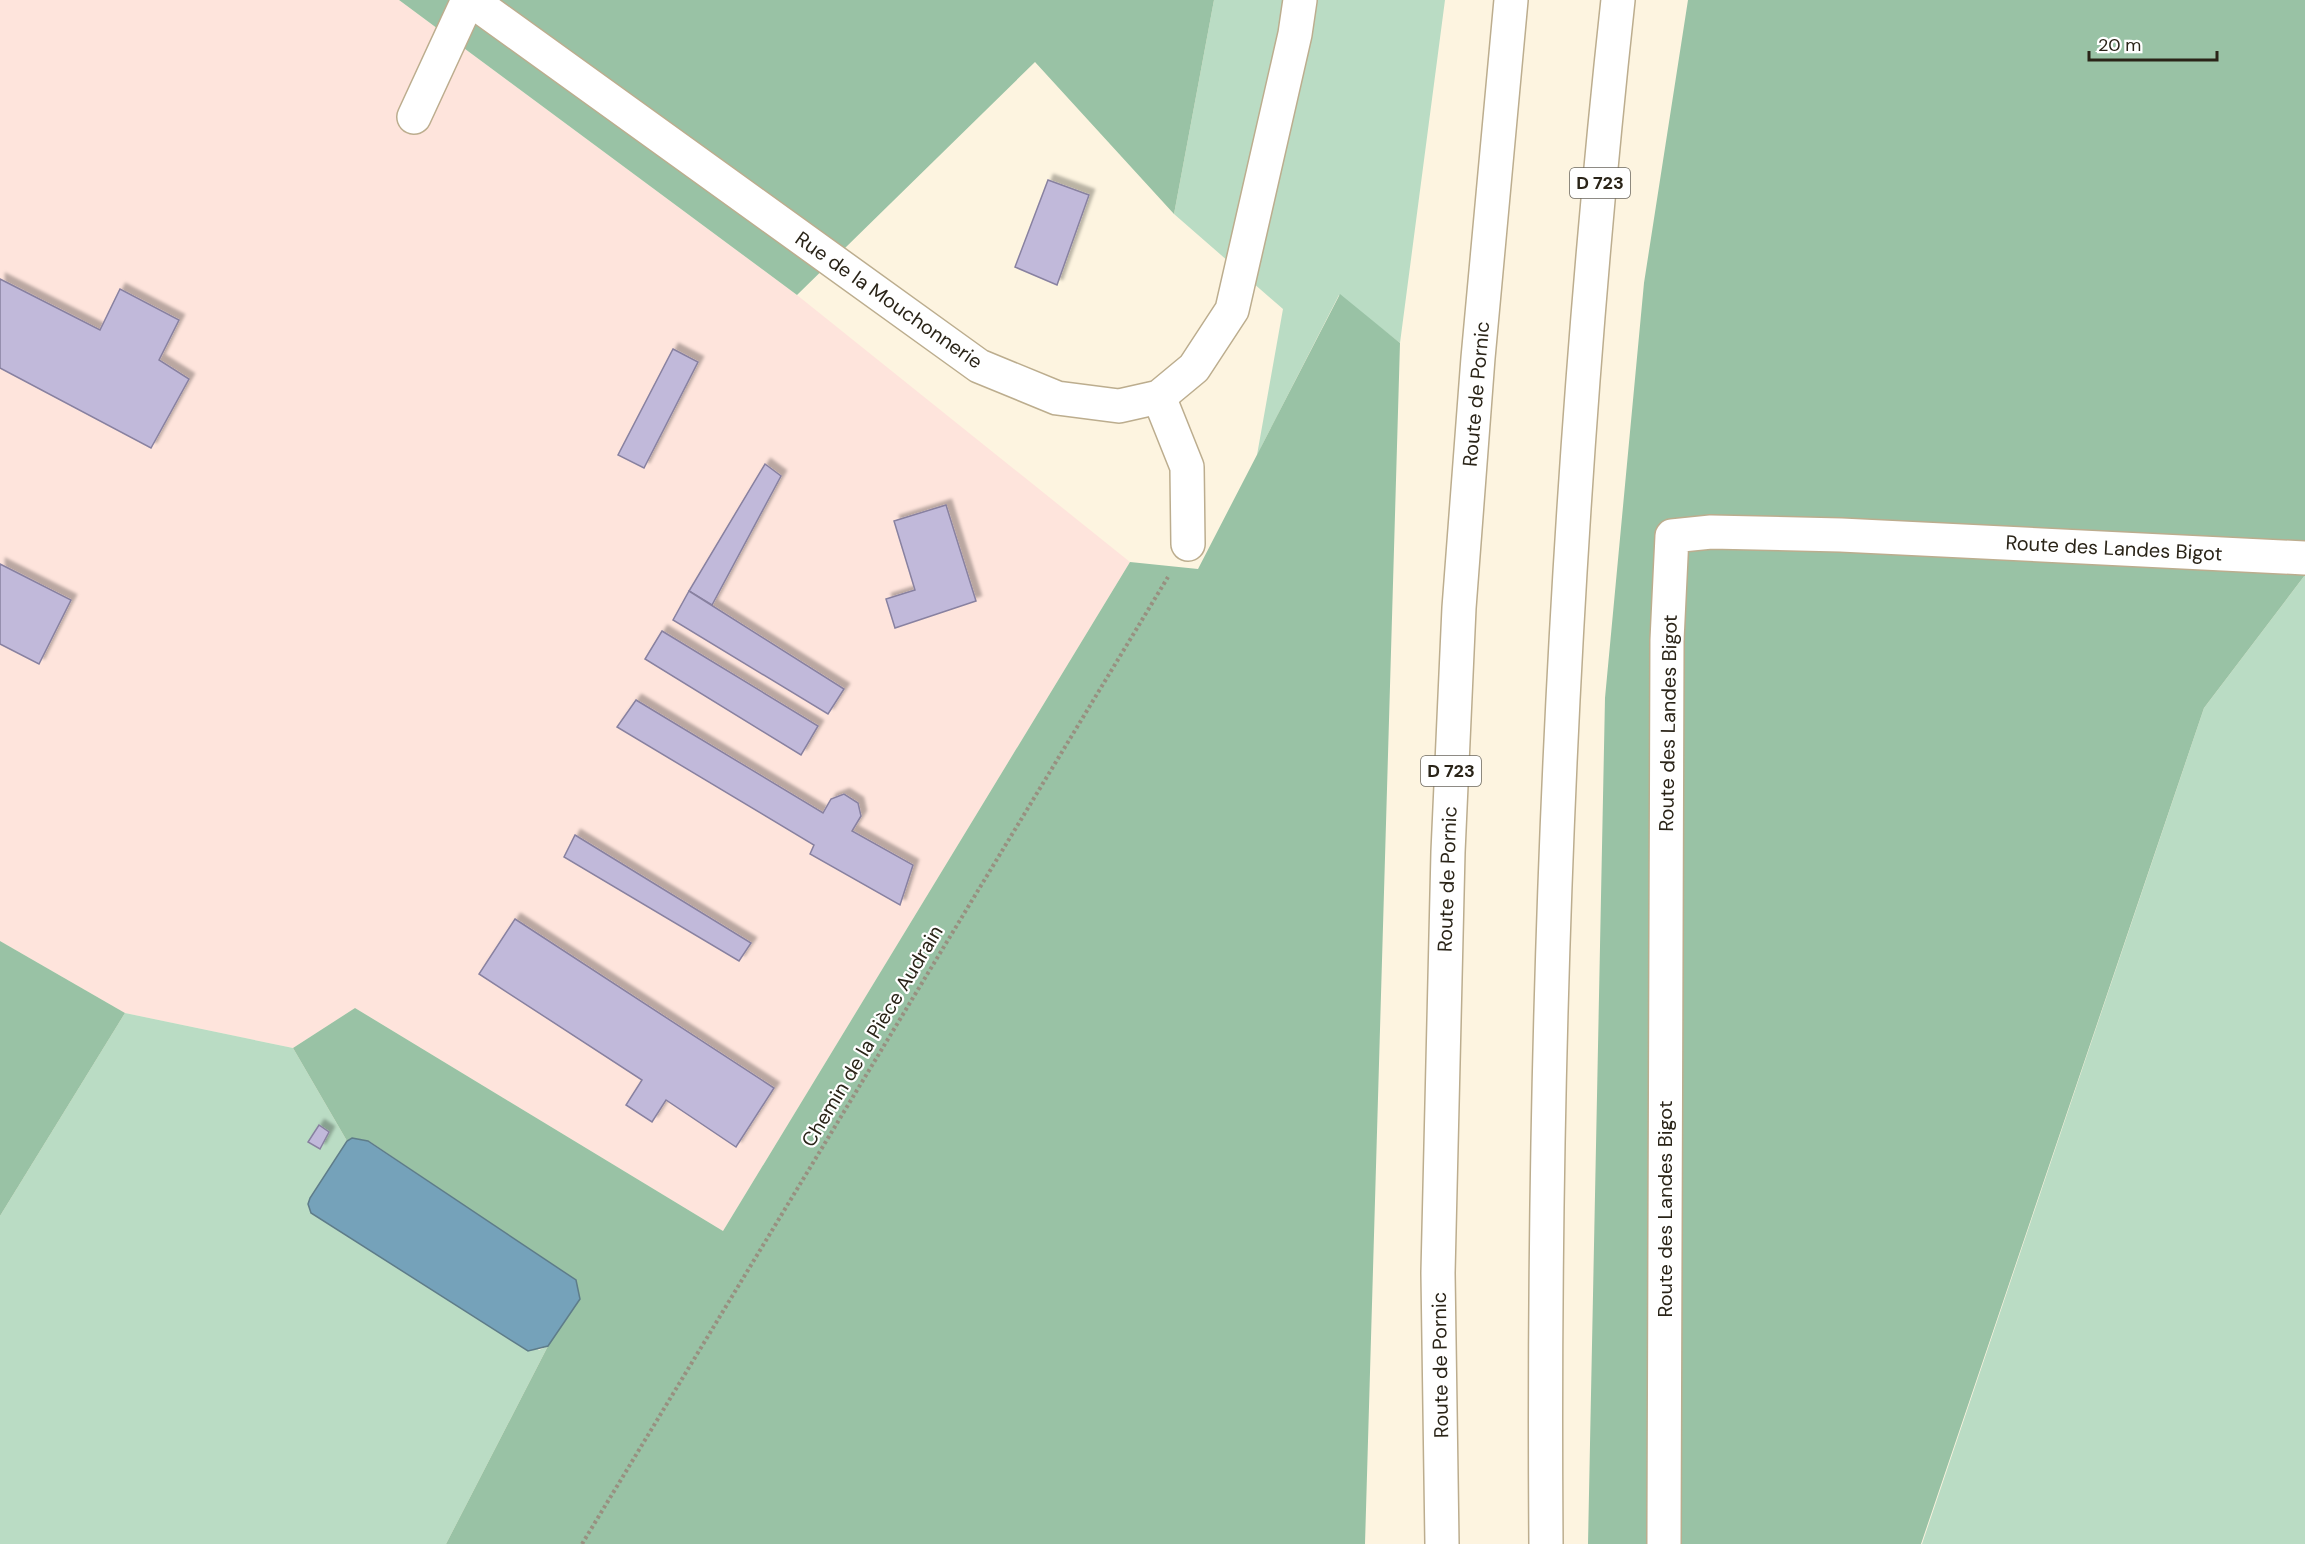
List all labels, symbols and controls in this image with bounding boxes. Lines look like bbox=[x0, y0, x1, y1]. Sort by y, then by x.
scale bar bbox=[2089, 24, 2216, 62]
text: 20 m bbox=[2098, 33, 2141, 57]
road number: D 723 bbox=[1570, 168, 1630, 198]
street label: Rue de la Mouchonnerie bbox=[790, 225, 988, 375]
street label: Route de Pornic bbox=[1457, 320, 1495, 468]
street label: Route des Landes Bigot bbox=[2005, 529, 2223, 567]
street label: Route des Landes Bigot bbox=[1653, 614, 1683, 832]
road number: D 723 bbox=[1421, 756, 1481, 786]
street label: Route de Pornic bbox=[1431, 806, 1463, 952]
street label: Chemin de la Pièce Audrain bbox=[795, 920, 949, 1152]
street label: Route des Landes Bigot bbox=[1652, 1100, 1678, 1318]
street label: Route de Pornic bbox=[1426, 1292, 1454, 1438]

